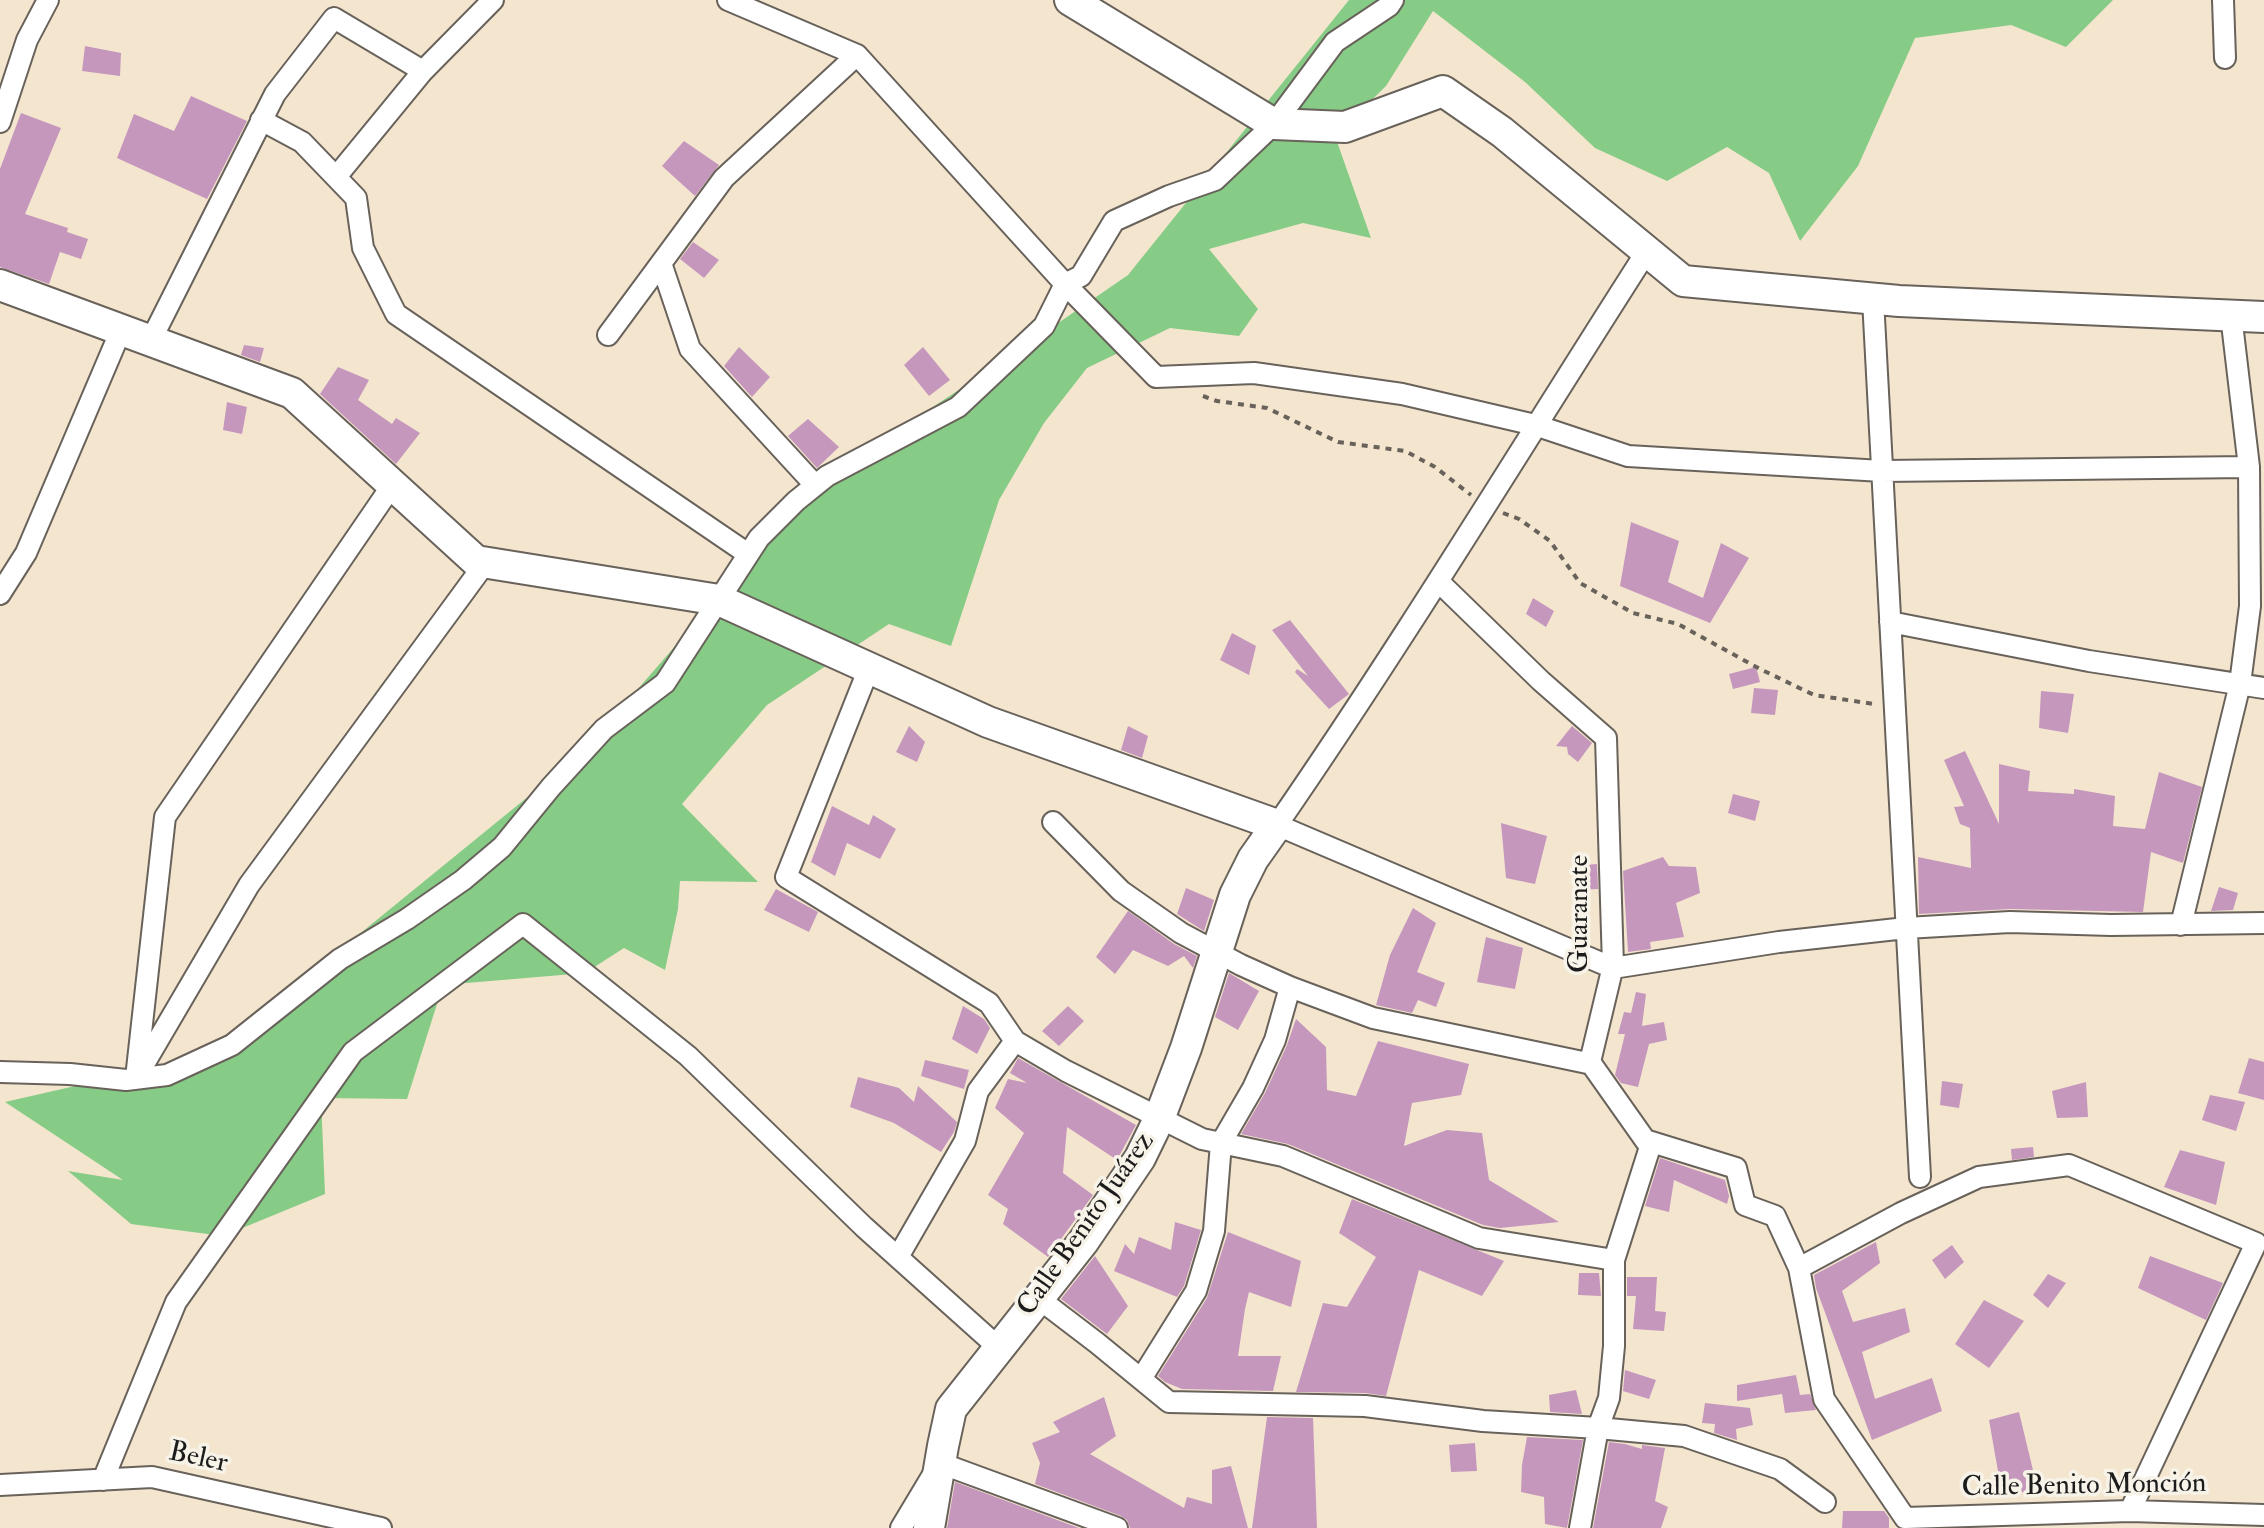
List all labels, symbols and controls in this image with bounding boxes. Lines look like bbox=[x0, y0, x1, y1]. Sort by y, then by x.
street label: Guaranate bbox=[1564, 855, 1598, 973]
street label: Calle Benito Juárez bbox=[1011, 1127, 1163, 1323]
street label: Beler bbox=[166, 1436, 230, 1482]
street label: Calle Benito Monción bbox=[1961, 1468, 2207, 1506]

